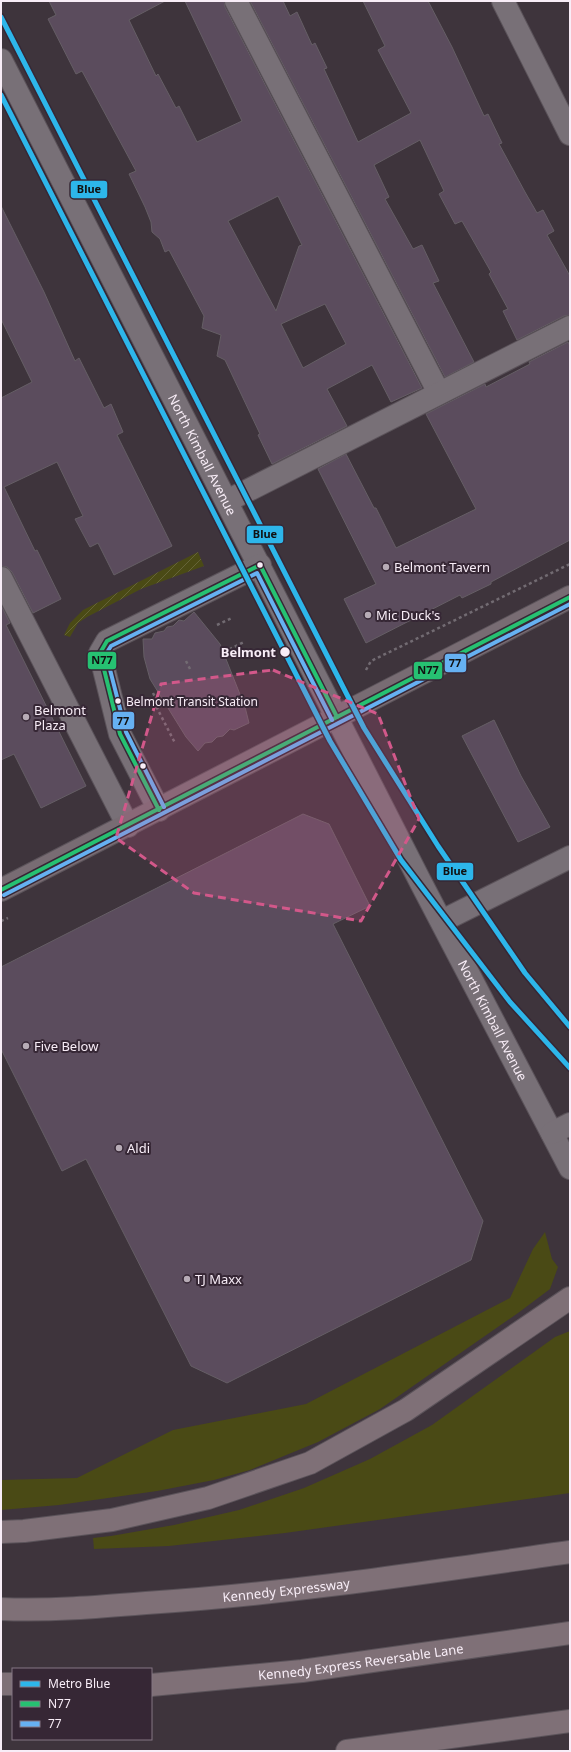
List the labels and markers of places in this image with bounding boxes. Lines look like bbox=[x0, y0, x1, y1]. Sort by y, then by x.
place label: Belmont Tavern bbox=[394, 558, 490, 576]
unlabelled marker bbox=[255, 560, 265, 570]
marker: Belmont Tavern bbox=[381, 562, 391, 572]
place label: Mic Duck's bbox=[376, 606, 440, 624]
marker: Mic Duck's bbox=[363, 610, 373, 620]
place label: Belmont bbox=[221, 643, 276, 661]
marker: Belmont bbox=[278, 645, 292, 659]
place label: Belmont Transit Station bbox=[126, 693, 258, 710]
marker: Belmont Transit Station bbox=[113, 696, 123, 706]
place label: Belmont Plaza bbox=[34, 701, 86, 734]
marker: Belmont Plaza bbox=[21, 712, 31, 722]
unlabelled marker bbox=[138, 761, 148, 771]
place label: Five Below bbox=[34, 1037, 99, 1055]
marker: Five Below bbox=[21, 1041, 31, 1051]
place label: Aldi bbox=[127, 1139, 150, 1157]
marker: Aldi bbox=[114, 1143, 124, 1153]
place label: TJ Maxx bbox=[195, 1270, 242, 1288]
marker: TJ Maxx bbox=[182, 1274, 192, 1284]

